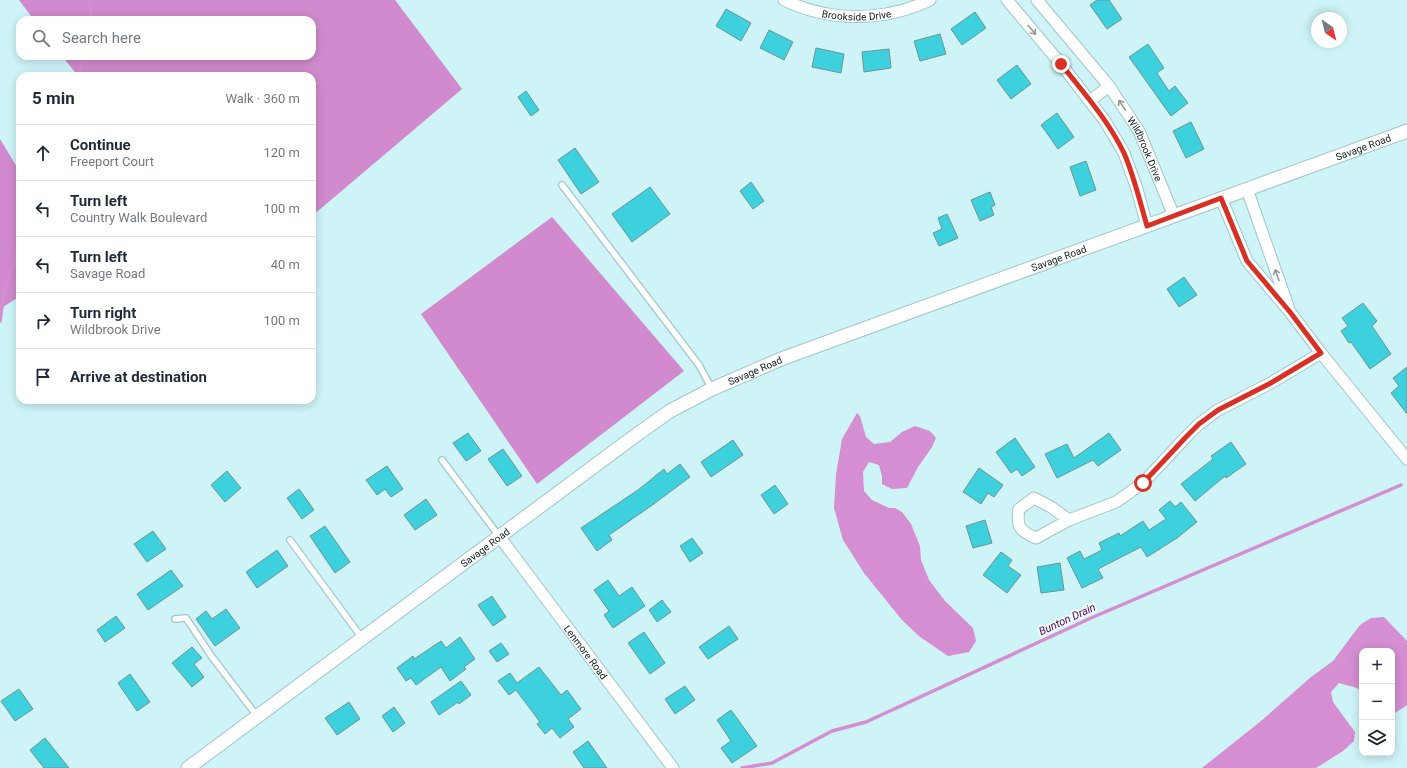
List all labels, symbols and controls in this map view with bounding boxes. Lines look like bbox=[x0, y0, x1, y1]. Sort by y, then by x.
street label: Brookside Drive bbox=[821, 8, 892, 23]
north arrow bbox=[1311, 12, 1347, 48]
search box bbox=[16, 16, 316, 60]
one-way arrow bbox=[1028, 24, 1037, 35]
icon: search bbox=[30, 27, 52, 49]
text: Search here bbox=[62, 29, 141, 47]
route end bbox=[1052, 55, 1070, 73]
text: 5 min bbox=[32, 88, 75, 108]
text: Walk · 360 m bbox=[225, 91, 300, 106]
one-way arrow bbox=[1117, 99, 1125, 111]
street label: Wildbrook Drive bbox=[1125, 115, 1164, 183]
street label: Savage Road bbox=[1334, 132, 1392, 163]
text: Continue bbox=[70, 136, 131, 154]
icon: ahead bbox=[32, 142, 54, 164]
text: 120 m bbox=[263, 145, 300, 160]
text: Freeport Court bbox=[70, 154, 154, 169]
text: Turn left bbox=[70, 192, 127, 210]
icon: left bbox=[32, 198, 54, 220]
text: 100 m bbox=[263, 201, 300, 216]
text: Country Walk Boulevard bbox=[70, 210, 207, 225]
street label: Savage Road bbox=[1030, 243, 1088, 273]
text: Turn left bbox=[70, 248, 127, 266]
icon: left bbox=[32, 254, 54, 276]
text: 40 m bbox=[271, 257, 300, 272]
text: Savage Road bbox=[70, 266, 145, 281]
one-way arrow bbox=[1273, 269, 1280, 282]
text: Turn right bbox=[70, 304, 136, 322]
icon: right bbox=[32, 310, 54, 332]
text: 100 m bbox=[263, 313, 300, 328]
text: Wildbrook Drive bbox=[70, 322, 161, 337]
street label: Savage Road bbox=[726, 354, 784, 387]
icon: arrive bbox=[32, 366, 54, 388]
text: Arrive at destination bbox=[70, 368, 207, 386]
route start bbox=[1134, 474, 1152, 492]
street label: Savage Road bbox=[459, 526, 512, 569]
water label: Bunton Drain bbox=[1037, 601, 1098, 638]
street label: Lenmore Road bbox=[562, 623, 609, 682]
map controls bbox=[1359, 648, 1395, 756]
button: + bbox=[1359, 648, 1395, 684]
button: − bbox=[1359, 684, 1395, 720]
button: layers bbox=[1359, 720, 1395, 756]

